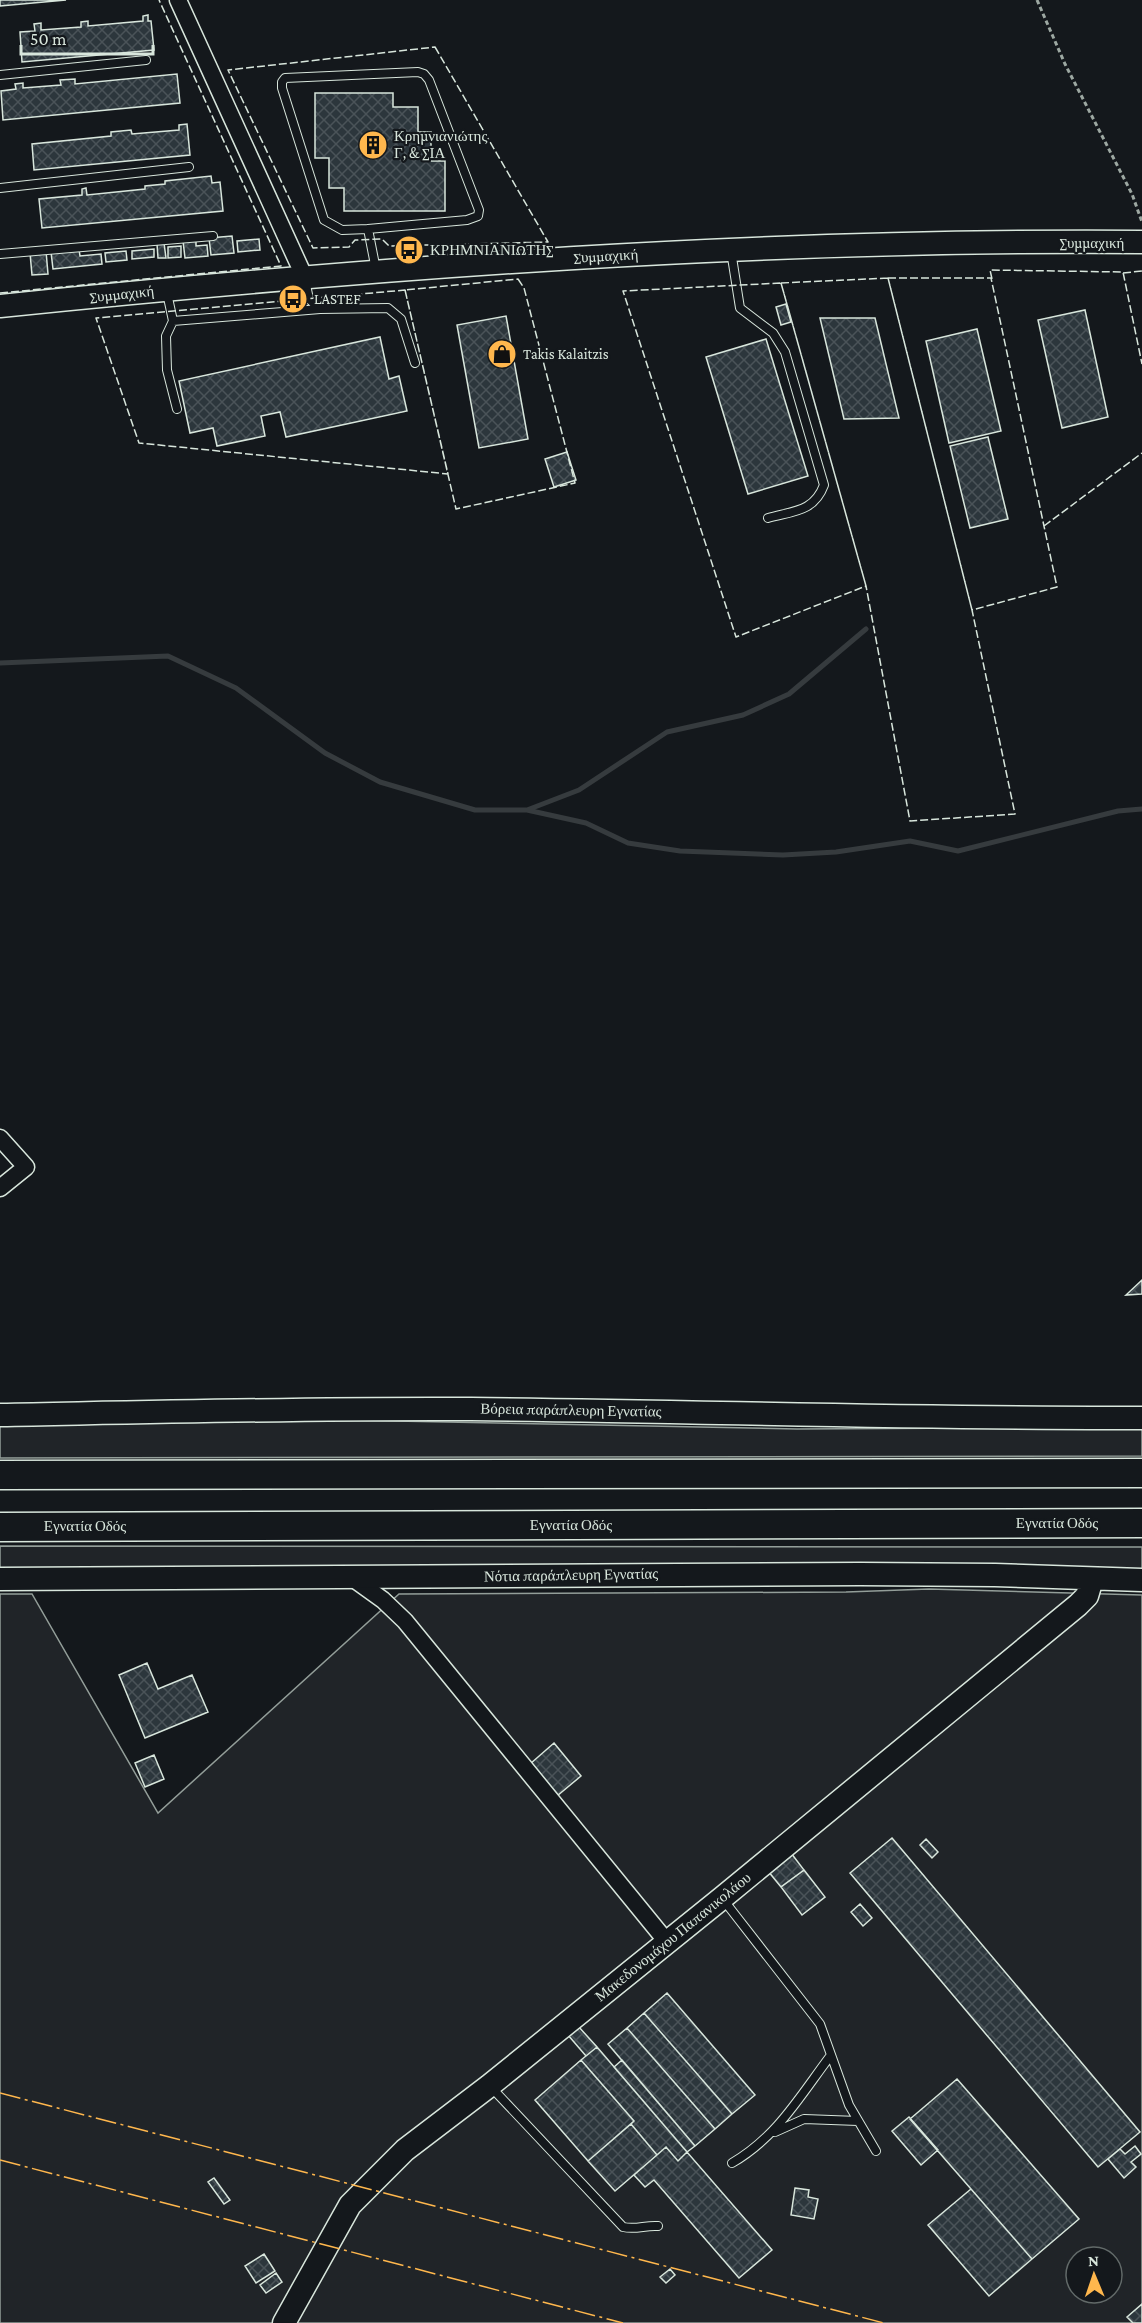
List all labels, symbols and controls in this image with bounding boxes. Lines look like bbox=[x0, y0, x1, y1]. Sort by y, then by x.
scale bar bbox=[21, 18, 153, 56]
text: 50 m bbox=[30, 29, 67, 49]
place label: Κρημνιανιώτης Γ, & ΣΙΑ bbox=[394, 128, 487, 161]
building icon: Κρημνιανιώτης Γ, & ΣΙΑ bbox=[357, 129, 389, 161]
bus stop icon: ΚΡΗΜΝΙΑΝΙΩΤΗΣ bbox=[393, 234, 425, 266]
street label: Συμμαχική bbox=[1060, 235, 1124, 252]
place label: ΚΡΗΜΝΙΑΝΙΩΤΗΣ bbox=[430, 242, 553, 258]
street label: Συμμαχική bbox=[573, 246, 639, 267]
street label: Συμμαχική bbox=[89, 283, 155, 306]
bus stop icon: LASTEF bbox=[277, 283, 309, 315]
place label: LASTEF bbox=[314, 291, 361, 307]
shop icon: Takis Kalaitzis bbox=[486, 338, 518, 370]
place label: Takis Kalaitzis bbox=[523, 346, 609, 362]
street label: Βόρεια παράπλευρη Εγνατίας bbox=[480, 1400, 662, 1420]
street label: Εγνατία Οδός bbox=[1016, 1515, 1098, 1531]
street label: Εγνατία Οδός bbox=[530, 1517, 612, 1533]
street label: Εγνατία Οδός bbox=[44, 1518, 126, 1534]
street label: Νότια παράπλευρη Εγνατίας bbox=[484, 1565, 658, 1585]
street label: Μακεδονομάχου Παπανικολάου bbox=[592, 1869, 755, 2005]
north arrow bbox=[1064, 2245, 1124, 2305]
text: N bbox=[1088, 2252, 1099, 2269]

